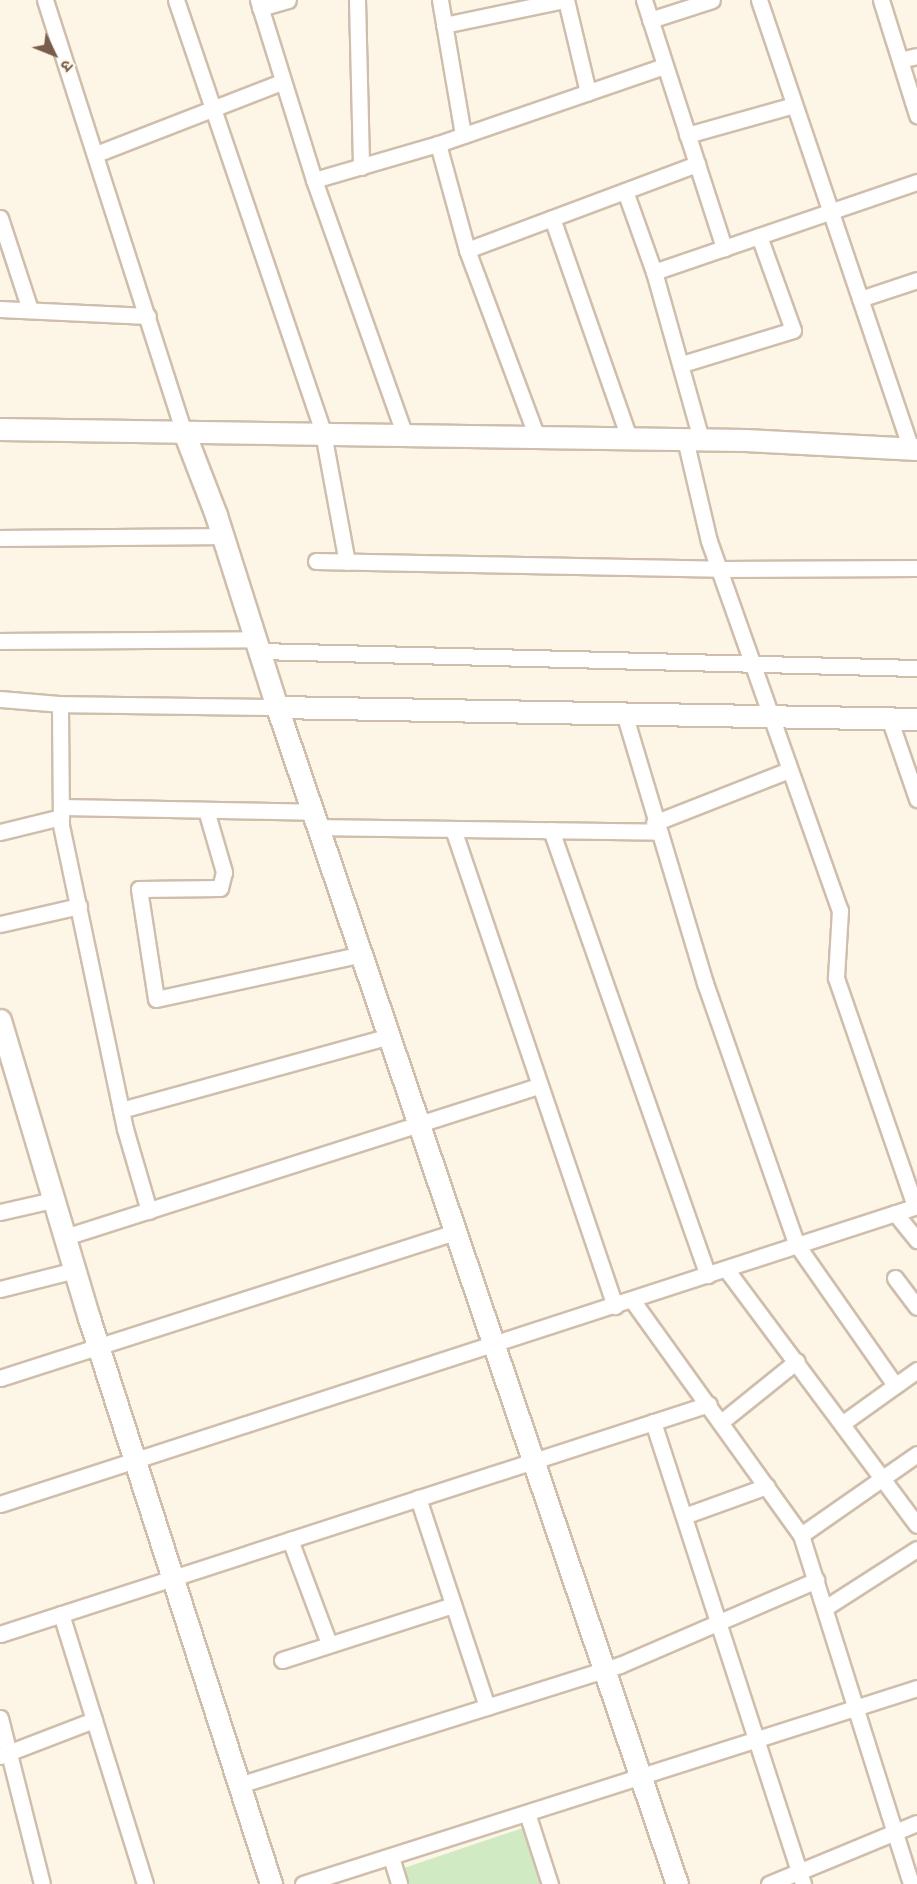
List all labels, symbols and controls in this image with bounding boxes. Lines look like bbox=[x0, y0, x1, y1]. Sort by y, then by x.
north arrow bbox=[24, 24, 84, 84]
text: उ bbox=[56, 55, 78, 77]

